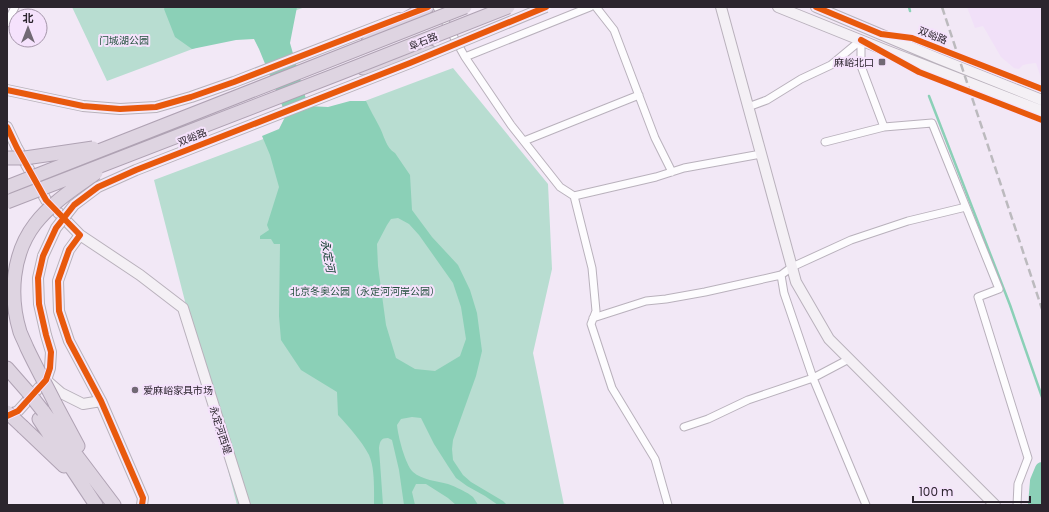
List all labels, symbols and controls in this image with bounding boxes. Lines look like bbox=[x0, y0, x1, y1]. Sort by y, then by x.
north arrow bbox=[8, 8, 48, 48]
text: 北 bbox=[23, 10, 34, 26]
street label: 双峪路 bbox=[916, 23, 950, 48]
street label: 阜石路 bbox=[406, 29, 440, 54]
park label: 门城湖公园 bbox=[99, 33, 149, 48]
place label: 麻峪北口 bbox=[834, 55, 874, 70]
marker: 麻峪北口 bbox=[877, 57, 887, 67]
street label: 双峪路 bbox=[175, 125, 209, 150]
water label: 永定河 bbox=[317, 238, 339, 276]
park label: 北京冬奥公园（永定河河岸公园） bbox=[290, 284, 440, 299]
place label: 爱麻峪家具市场 bbox=[143, 383, 213, 398]
marker: 爱麻峪家具市场 bbox=[130, 385, 140, 395]
street label: 永定河西堤 bbox=[206, 404, 235, 456]
scale bar bbox=[913, 478, 1030, 504]
text: 100 m bbox=[919, 483, 953, 500]

